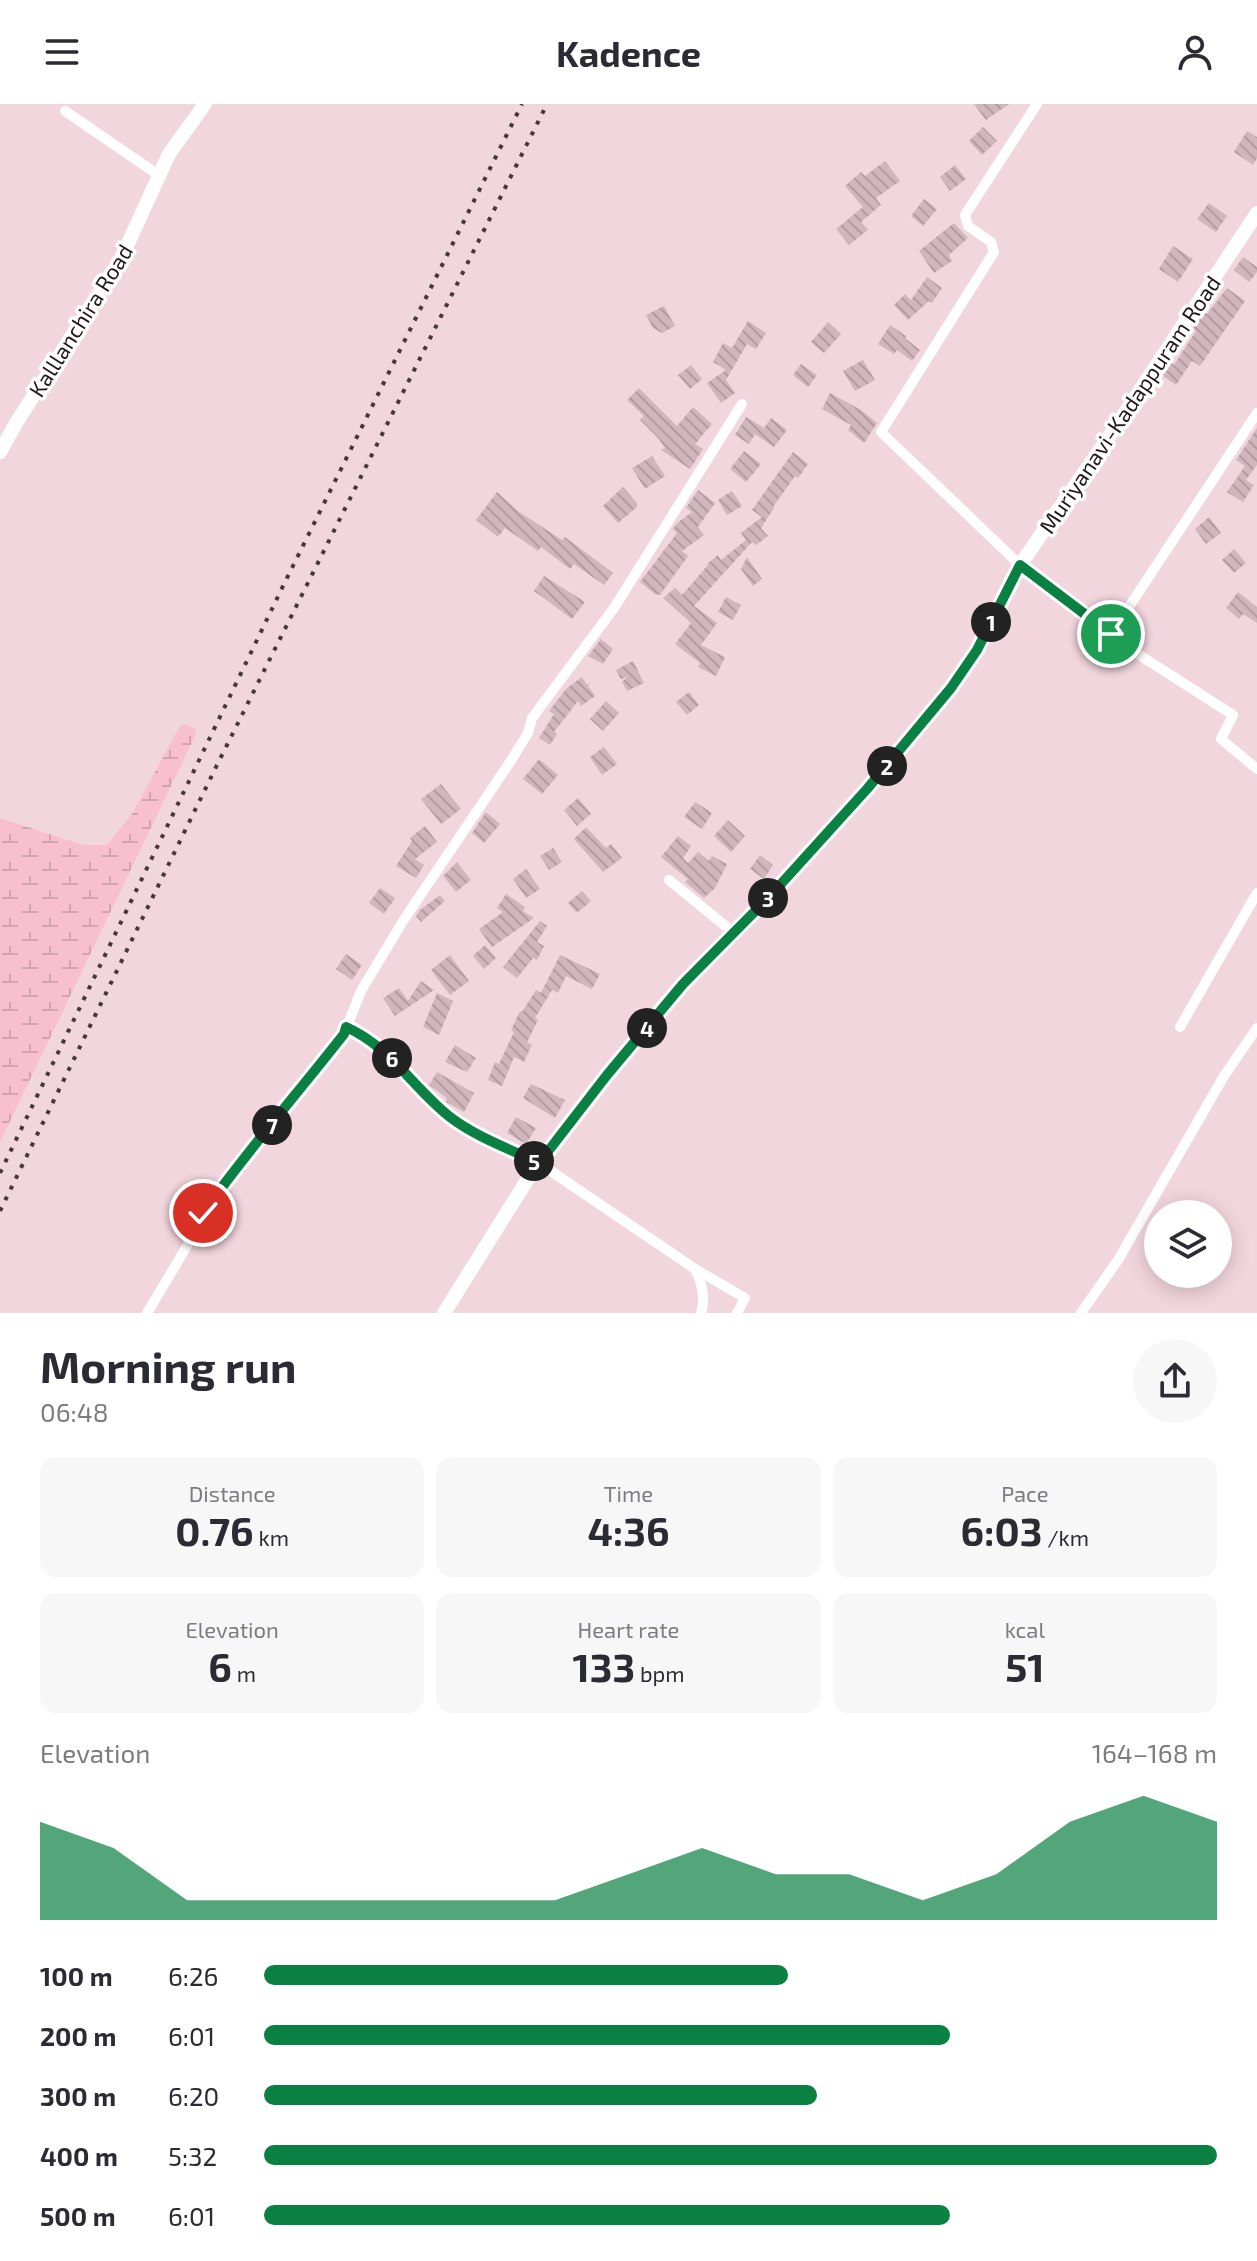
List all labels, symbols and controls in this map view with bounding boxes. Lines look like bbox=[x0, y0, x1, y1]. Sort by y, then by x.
icon: menu bbox=[40, 30, 84, 74]
icon: person bbox=[1173, 30, 1217, 74]
text: Kadence bbox=[556, 31, 701, 74]
street label: Kalllanchira Road bbox=[23, 239, 137, 401]
street label: Muriyanavi-Kadappuram Road bbox=[1033, 270, 1225, 538]
pin bbox=[1077, 600, 1145, 668]
pin: 1 bbox=[971, 602, 1011, 642]
text: 1 bbox=[986, 609, 996, 635]
icon: arrive bbox=[1089, 612, 1133, 656]
pin: 2 bbox=[867, 746, 907, 786]
text: 2 bbox=[881, 753, 893, 779]
pin: 3 bbox=[748, 878, 788, 918]
text: 3 bbox=[762, 885, 774, 911]
pin: 4 bbox=[627, 1008, 667, 1048]
text: 4 bbox=[640, 1015, 654, 1041]
pin: 6 bbox=[372, 1038, 412, 1078]
text: 6 bbox=[386, 1045, 398, 1071]
pin: 7 bbox=[252, 1105, 292, 1145]
text: 7 bbox=[266, 1112, 278, 1138]
pin: 5 bbox=[514, 1141, 554, 1181]
text: 5 bbox=[528, 1148, 540, 1174]
pin bbox=[169, 1179, 237, 1247]
icon: check bbox=[181, 1191, 225, 1235]
map controls bbox=[1144, 1200, 1232, 1288]
button: layers bbox=[1144, 1200, 1232, 1288]
text: Morning run bbox=[40, 1339, 296, 1392]
button: share bbox=[1133, 1339, 1217, 1423]
text: 06:48 bbox=[40, 1396, 108, 1427]
text: Distance bbox=[189, 1480, 276, 1506]
text: Time bbox=[604, 1480, 653, 1506]
text: Pace bbox=[1001, 1480, 1049, 1506]
text: 0.76 bbox=[175, 1506, 254, 1554]
text: 4:36 bbox=[587, 1506, 670, 1554]
text: 6:03 bbox=[961, 1506, 1042, 1554]
text: km bbox=[254, 1524, 289, 1550]
text: /km bbox=[1042, 1524, 1089, 1550]
text: Elevation bbox=[185, 1616, 279, 1642]
text: Heart rate bbox=[578, 1616, 679, 1642]
text: kcal bbox=[1005, 1616, 1045, 1642]
text: 6 bbox=[208, 1642, 232, 1690]
text: 133 bbox=[572, 1642, 635, 1690]
text: 51 bbox=[1005, 1642, 1045, 1690]
text: m bbox=[232, 1660, 256, 1686]
text: bpm bbox=[635, 1660, 685, 1686]
text: Elevation bbox=[40, 1737, 150, 1768]
text: 164–168 m bbox=[1092, 1737, 1217, 1768]
text: 100 m bbox=[40, 1960, 113, 1991]
text: 6:26 bbox=[168, 1960, 219, 1991]
text: 200 m bbox=[40, 2020, 116, 2051]
text: 6:01 bbox=[168, 2020, 215, 2051]
text: 300 m bbox=[40, 2080, 116, 2111]
text: 6:20 bbox=[168, 2080, 219, 2111]
text: 400 m bbox=[40, 2140, 118, 2171]
text: 5:32 bbox=[168, 2140, 217, 2171]
text: 500 m bbox=[40, 2200, 116, 2231]
text: 6:01 bbox=[168, 2200, 215, 2231]

